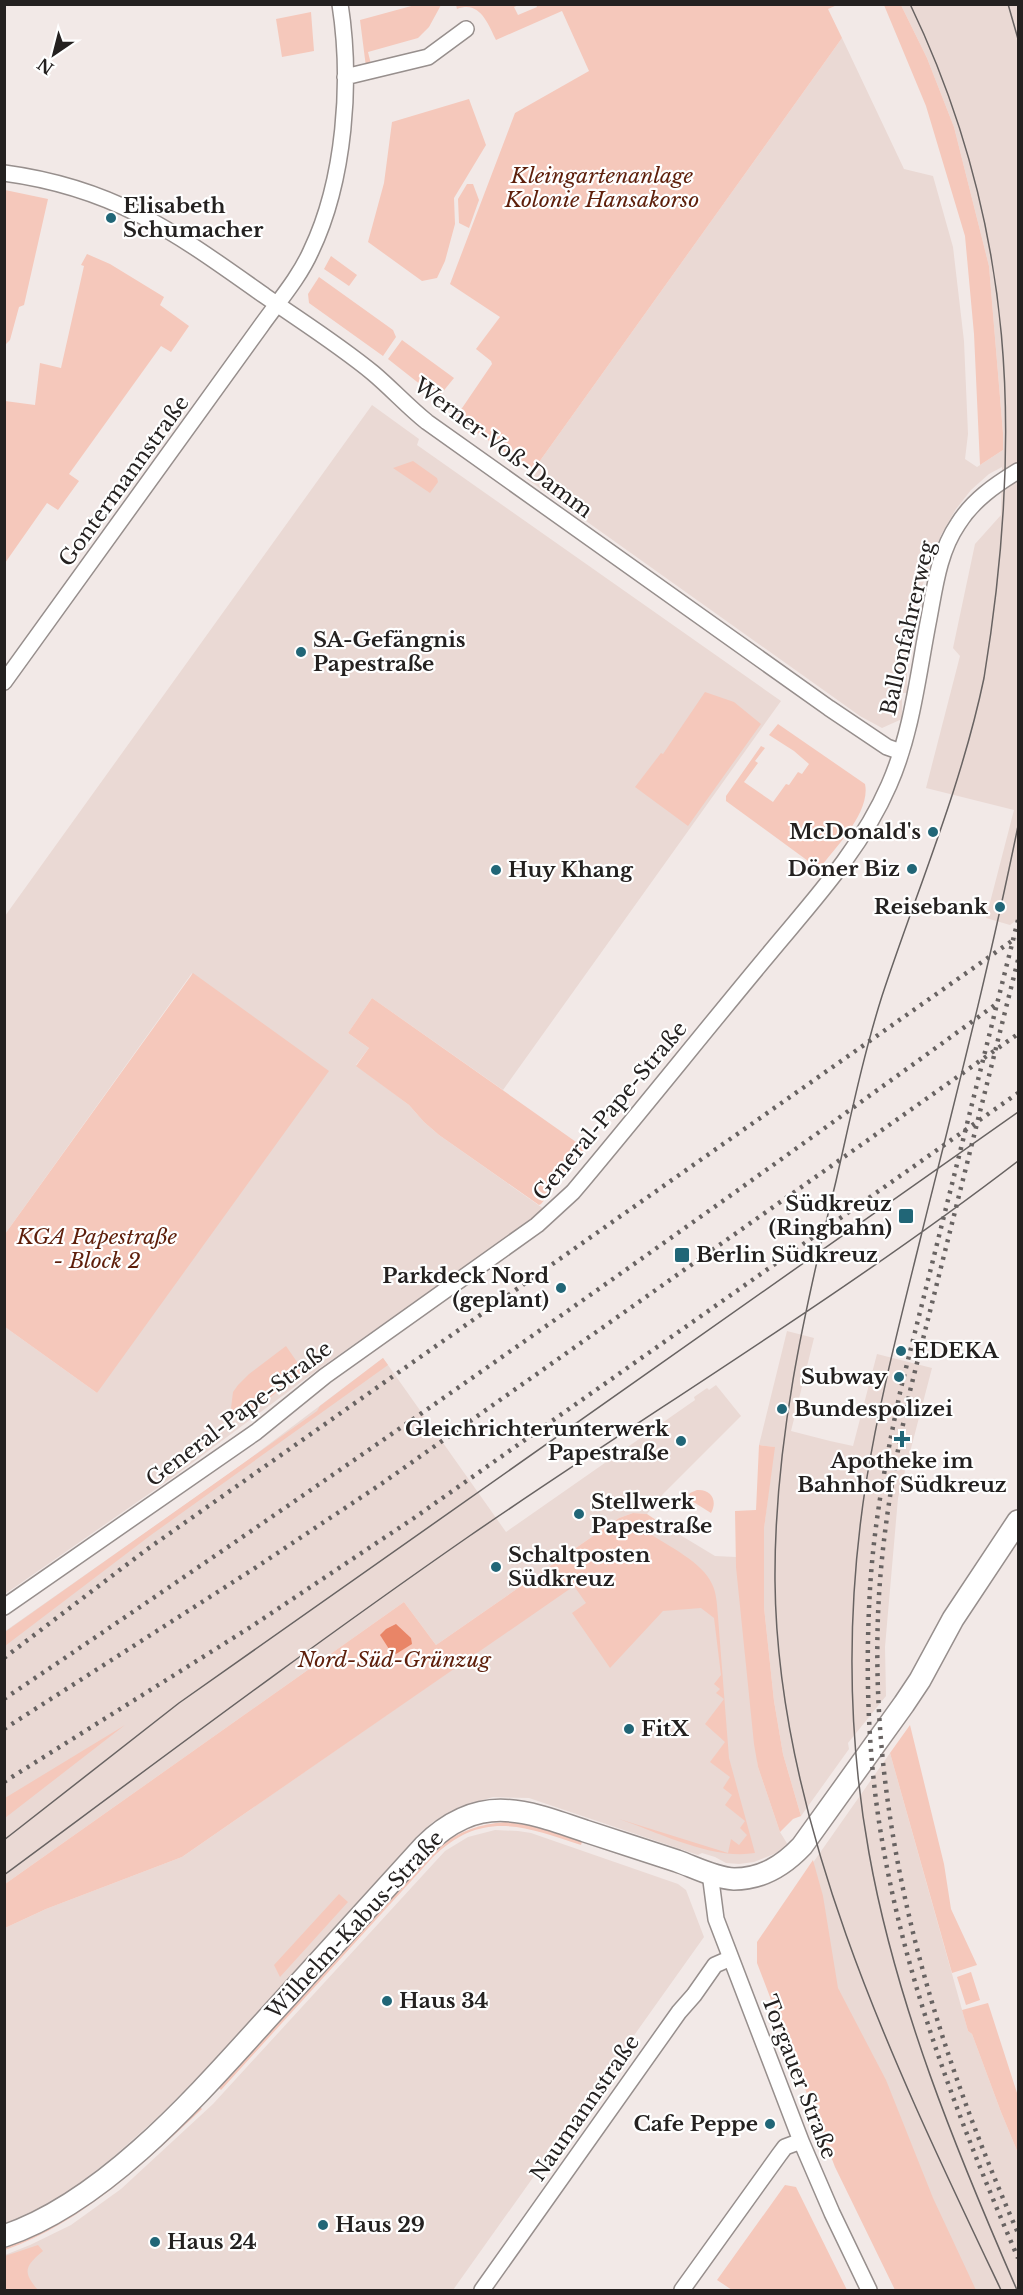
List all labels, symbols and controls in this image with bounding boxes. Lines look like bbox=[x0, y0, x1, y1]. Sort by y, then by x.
north arrow bbox=[24, 24, 84, 84]
text: N bbox=[33, 54, 57, 79]
park label: Kleingartenanlage Kolonie Hansakorso bbox=[504, 163, 699, 213]
place label: Elisabeth Schumacher bbox=[123, 193, 264, 243]
marker: Elisabeth Schumacher bbox=[104, 211, 118, 225]
street label: Werner-Voß-Damm bbox=[408, 372, 598, 524]
street label: Gontermannstraße bbox=[53, 390, 195, 572]
street label: Ballonfahrerweg bbox=[875, 538, 941, 718]
place label: SA-Gefängnis Papestraße bbox=[313, 627, 466, 677]
marker: SA-Gefängnis Papestraße bbox=[294, 645, 308, 659]
place label: McDonald's bbox=[789, 819, 921, 845]
marker: McDonald's bbox=[926, 825, 940, 839]
place label: Döner Biz bbox=[787, 856, 900, 882]
place label: Huy Khang bbox=[508, 857, 634, 883]
marker: Döner Biz bbox=[905, 862, 919, 876]
marker: Huy Khang bbox=[489, 863, 503, 877]
place label: Reisebank bbox=[874, 894, 989, 920]
marker: Reisebank bbox=[993, 900, 1007, 914]
street label: General-Pape-Straße bbox=[527, 1016, 693, 1206]
place label: Südkreuz (Ringbahn) bbox=[769, 1191, 892, 1241]
marker: Südkreuz (Ringbahn) bbox=[897, 1207, 915, 1225]
park label: KGA Papestraße - Block 2 bbox=[16, 1224, 178, 1274]
place label: Berlin Südkreuz bbox=[696, 1242, 878, 1268]
marker: Berlin Südkreuz bbox=[673, 1246, 691, 1264]
place label: Parkdeck Nord (geplant) bbox=[382, 1263, 549, 1313]
marker: Parkdeck Nord (geplant) bbox=[554, 1281, 568, 1295]
street label: General-Pape-Straße bbox=[141, 1336, 337, 1492]
place label: EDEKA bbox=[913, 1338, 999, 1364]
marker: EDEKA bbox=[894, 1344, 908, 1358]
place label: Subway bbox=[801, 1364, 887, 1390]
marker: Subway bbox=[892, 1370, 906, 1384]
place label: Bundespolizei bbox=[794, 1396, 953, 1422]
marker: Bundespolizei bbox=[775, 1402, 789, 1416]
place label: Gleichrichterunterwerk Papestraße bbox=[405, 1416, 670, 1466]
marker: Apotheke im Bahnhof Südkreuz bbox=[895, 1432, 909, 1446]
marker: Gleichrichterunterwerk Papestraße bbox=[674, 1434, 688, 1448]
place label: Apotheke im Bahnhof Südkreuz bbox=[797, 1448, 1007, 1498]
place label: Stellwerk Papestraße bbox=[591, 1489, 712, 1539]
marker: Stellwerk Papestraße bbox=[572, 1507, 586, 1521]
place label: Schaltposten Südkreuz bbox=[508, 1542, 650, 1592]
marker: Schaltposten Südkreuz bbox=[489, 1560, 503, 1574]
park label: Nord-Süd-Grünzug bbox=[296, 1647, 492, 1673]
place label: FitX bbox=[641, 1716, 690, 1742]
marker: FitX bbox=[622, 1722, 636, 1736]
street label: Wilhelm-Kabus-Straße bbox=[260, 1825, 449, 2025]
place label: Haus 34 bbox=[399, 1988, 489, 2014]
street label: Torgauer Straße bbox=[756, 1991, 842, 2163]
marker: Haus 34 bbox=[380, 1994, 394, 2008]
street label: Naumannstraße bbox=[525, 2030, 645, 2186]
place label: Cafe Peppe bbox=[633, 2111, 758, 2137]
marker: Cafe Peppe bbox=[763, 2117, 777, 2131]
place label: Haus 29 bbox=[335, 2212, 425, 2238]
marker: Haus 29 bbox=[316, 2218, 330, 2232]
place label: Haus 24 bbox=[167, 2229, 257, 2255]
marker: Haus 24 bbox=[148, 2235, 162, 2249]

